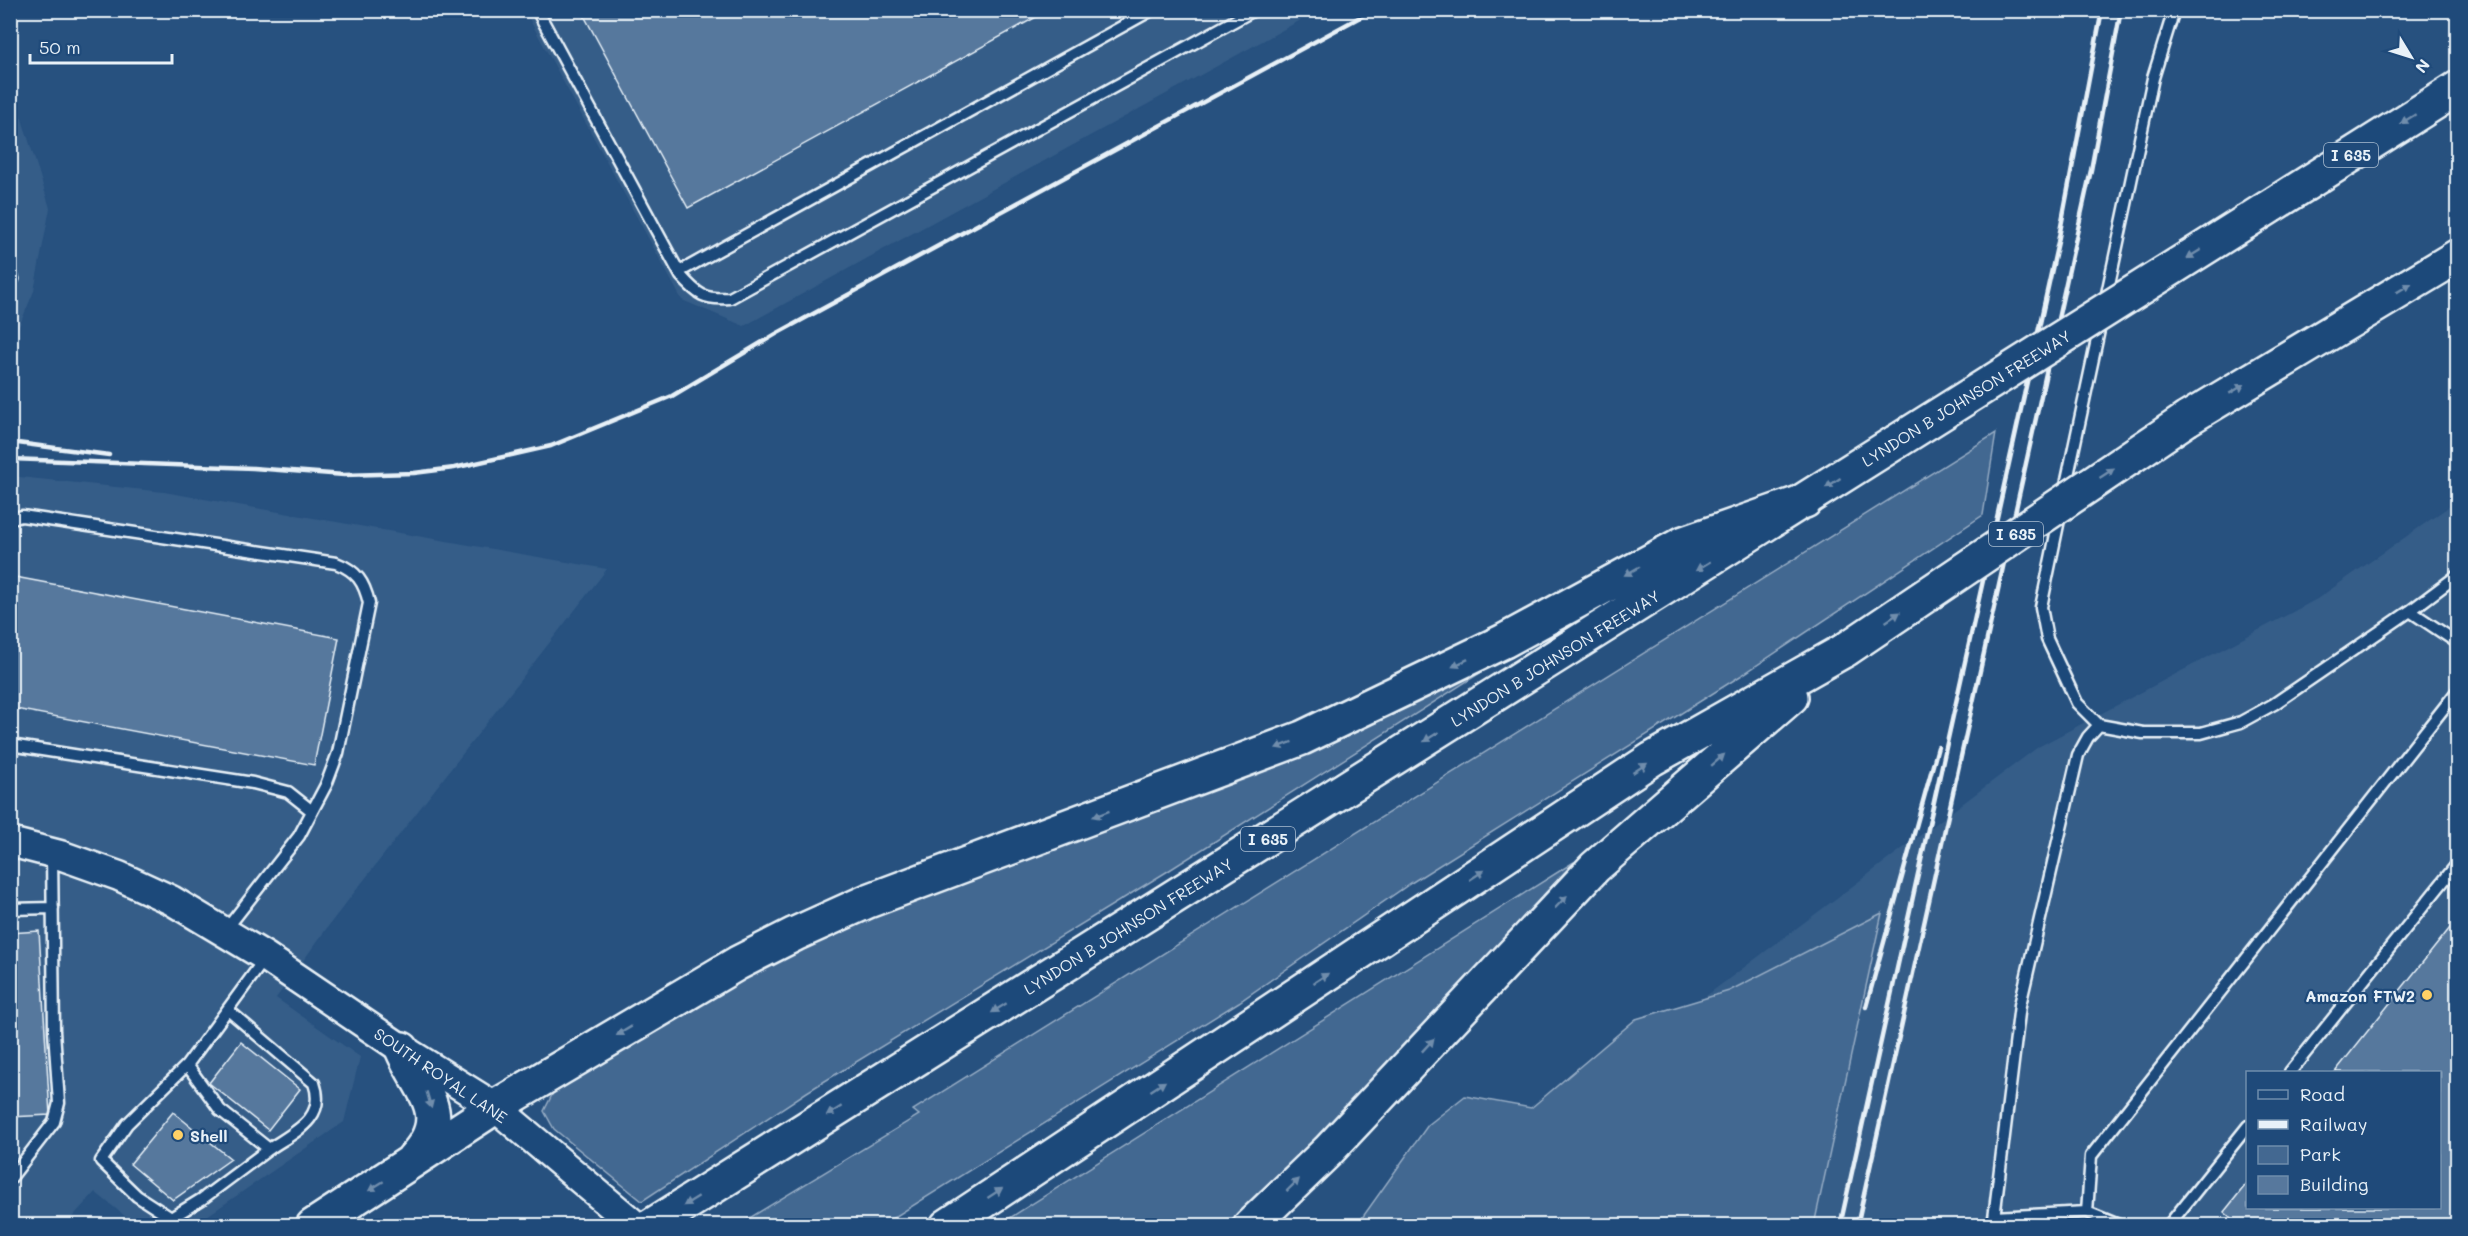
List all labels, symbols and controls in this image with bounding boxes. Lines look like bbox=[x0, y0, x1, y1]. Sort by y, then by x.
scale bar bbox=[30, 27, 172, 65]
north arrow bbox=[2381, 27, 2441, 87]
text: 50 m bbox=[39, 35, 81, 59]
text: N bbox=[2411, 55, 2435, 78]
one-way arrow bbox=[2400, 114, 2416, 125]
road number: I 635 bbox=[2324, 143, 2378, 167]
one-way arrow bbox=[2186, 249, 2202, 260]
one-way arrow bbox=[2396, 283, 2413, 293]
street label: LYNDON B JOHNSON FREEWAY bbox=[1857, 325, 2075, 471]
one-way arrow bbox=[2229, 383, 2245, 394]
one-way arrow bbox=[2099, 467, 2116, 478]
one-way arrow bbox=[1825, 477, 1841, 488]
road number: I 635 bbox=[1989, 522, 2043, 546]
one-way arrow bbox=[1694, 560, 1711, 571]
one-way arrow bbox=[1624, 566, 1641, 576]
street label: LYNDON B JOHNSON FREEWAY bbox=[1446, 585, 1664, 731]
one-way arrow bbox=[1885, 611, 1901, 623]
one-way arrow bbox=[1452, 658, 1469, 668]
one-way arrow bbox=[1423, 731, 1439, 742]
one-way arrow bbox=[1275, 741, 1293, 750]
one-way arrow bbox=[1710, 754, 1725, 767]
one-way arrow bbox=[1631, 762, 1648, 773]
one-way arrow bbox=[1092, 809, 1110, 819]
road number: I 635 bbox=[1241, 827, 1295, 851]
street label: LYNDON B JOHNSON FREEWAY bbox=[1019, 853, 1237, 999]
one-way arrow bbox=[1469, 870, 1485, 881]
one-way arrow bbox=[1553, 895, 1567, 909]
one-way arrow bbox=[1313, 973, 1329, 984]
place label: Amazon FTW2 bbox=[2305, 985, 2415, 1006]
marker: Amazon FTW2 bbox=[2420, 988, 2434, 1002]
one-way arrow bbox=[991, 1002, 1007, 1013]
street label: SOUTH ROYAL LANE bbox=[370, 1023, 512, 1127]
one-way arrow bbox=[616, 1026, 632, 1037]
one-way arrow bbox=[1421, 1037, 1435, 1052]
legend bbox=[2246, 1071, 2441, 1209]
one-way arrow bbox=[1150, 1081, 1166, 1092]
text: Road bbox=[2300, 1082, 2345, 1106]
one-way arrow bbox=[425, 1091, 434, 1109]
one-way arrow bbox=[825, 1106, 842, 1117]
text: Railway bbox=[2300, 1112, 2367, 1136]
place label: Shell bbox=[190, 1125, 228, 1146]
marker: Shell bbox=[171, 1128, 185, 1142]
text: Park bbox=[2300, 1142, 2341, 1166]
text: Building bbox=[2300, 1172, 2368, 1196]
one-way arrow bbox=[1285, 1178, 1300, 1192]
one-way arrow bbox=[368, 1180, 384, 1191]
one-way arrow bbox=[987, 1187, 1003, 1199]
one-way arrow bbox=[683, 1195, 699, 1206]

